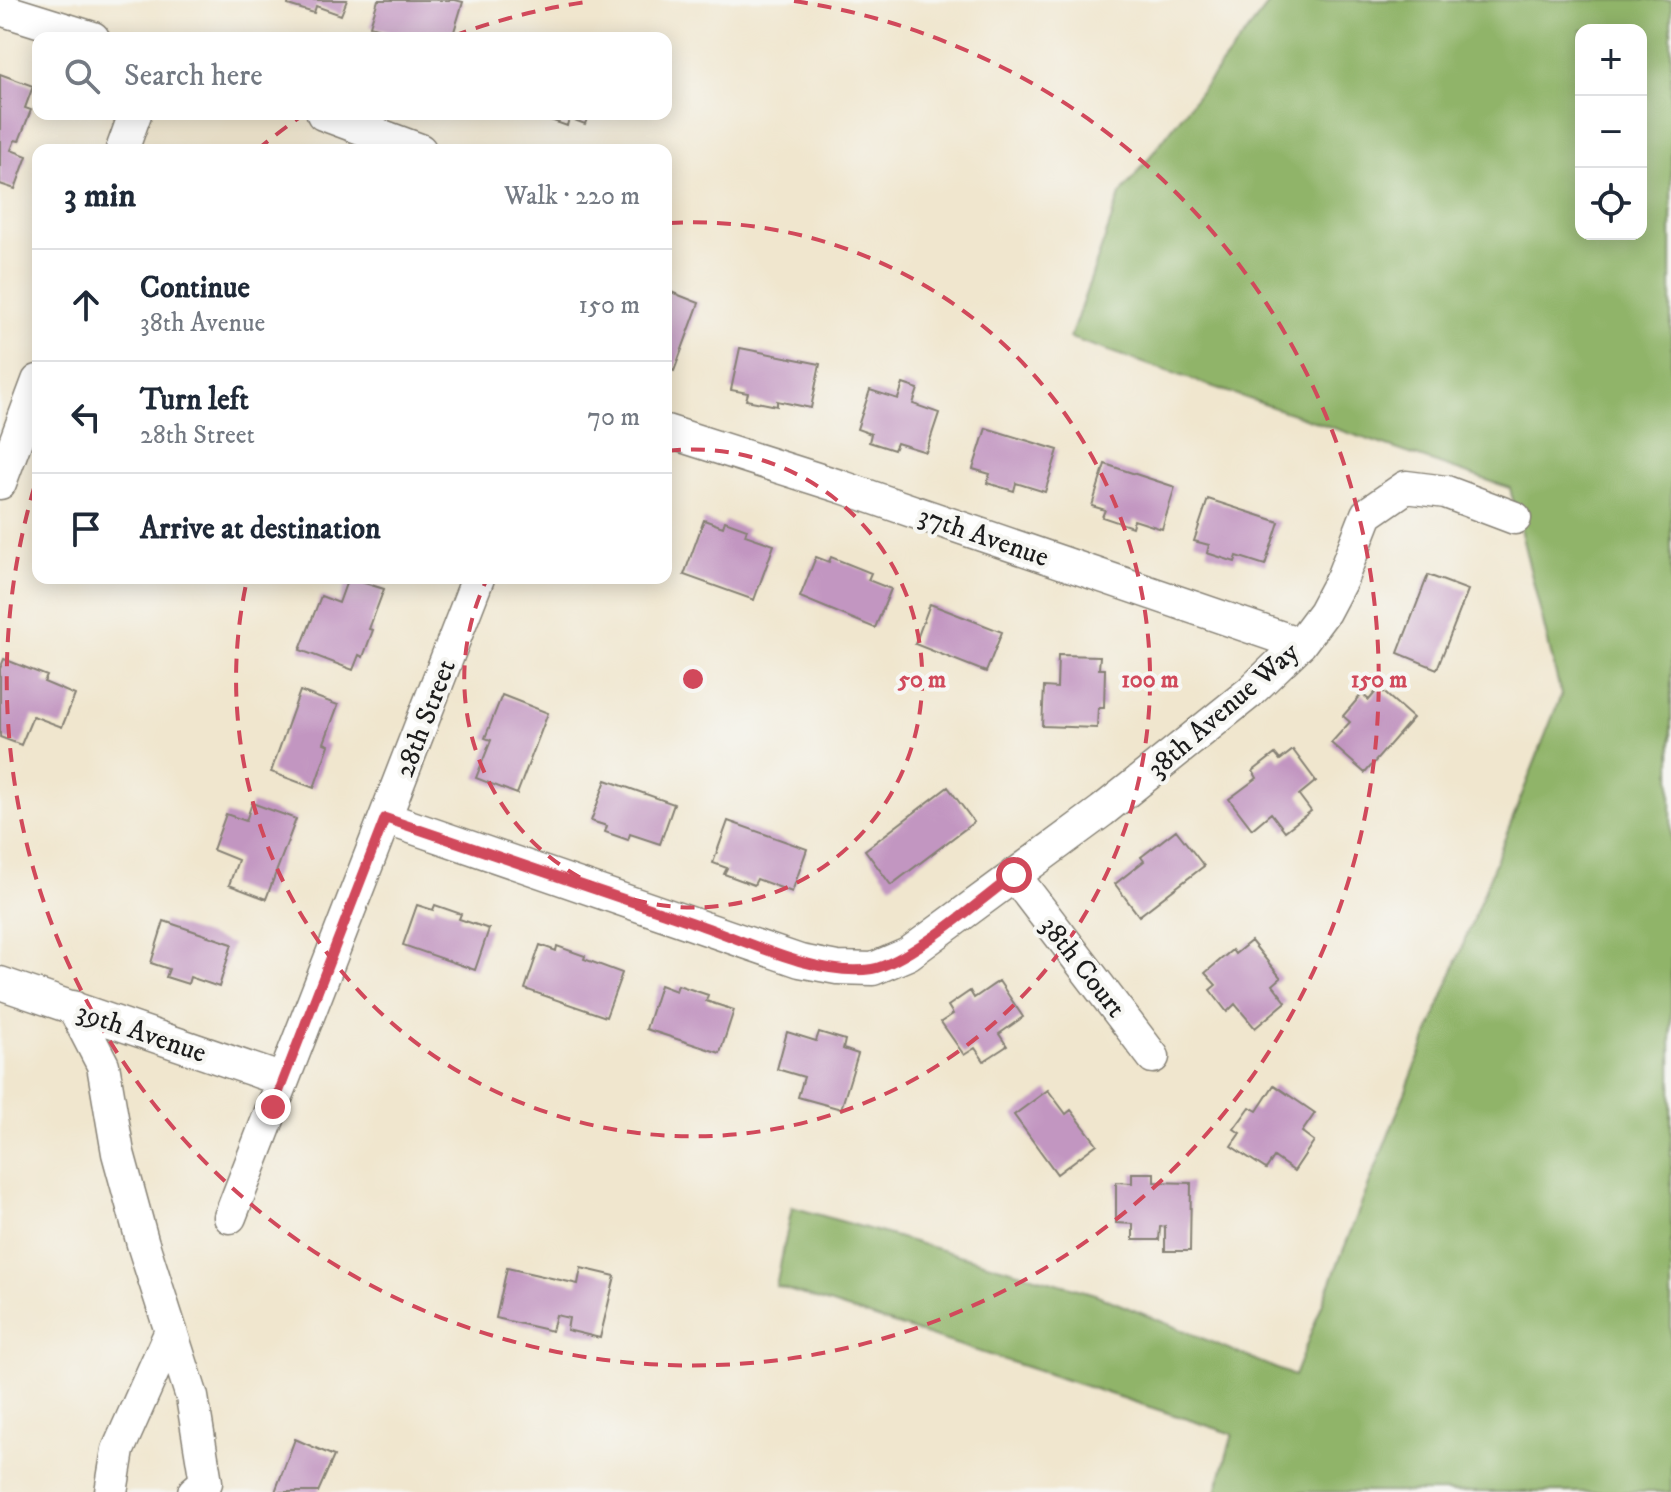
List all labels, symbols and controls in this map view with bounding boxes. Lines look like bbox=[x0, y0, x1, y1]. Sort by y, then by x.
map controls bbox=[1575, 24, 1647, 240]
button: + bbox=[1575, 24, 1647, 96]
search box bbox=[32, 32, 672, 120]
icon: search bbox=[60, 54, 104, 98]
text: Search here bbox=[124, 58, 263, 95]
button: − bbox=[1575, 96, 1647, 168]
button: locate bbox=[1575, 168, 1647, 240]
text: 3 min bbox=[64, 175, 136, 217]
text: Walk · 220 m bbox=[504, 180, 640, 213]
text: Continue bbox=[140, 270, 250, 307]
icon: ahead bbox=[64, 283, 108, 327]
text: 150 m bbox=[579, 289, 640, 322]
text: 38th Avenue bbox=[140, 307, 265, 340]
text: Turn left bbox=[140, 382, 249, 419]
icon: left bbox=[64, 395, 108, 439]
text: 70 m bbox=[587, 401, 640, 434]
text: 28th Street bbox=[140, 419, 255, 452]
street label: 37th Avenue bbox=[914, 498, 1053, 575]
icon: arrive bbox=[64, 507, 108, 551]
text: Arrive at destination bbox=[140, 511, 381, 548]
street label: 38th Avenue Way bbox=[1140, 634, 1307, 786]
street label: 28th Street bbox=[387, 655, 464, 783]
centre of rings bbox=[679, 665, 707, 693]
text: 50 m bbox=[897, 665, 946, 695]
text: 100 m bbox=[1121, 665, 1179, 695]
text: 150 m bbox=[1351, 665, 1407, 695]
route start bbox=[996, 857, 1032, 893]
street label: 38th Court bbox=[1032, 909, 1133, 1025]
street label: 39th Avenue bbox=[72, 994, 211, 1071]
route end bbox=[255, 1089, 291, 1125]

